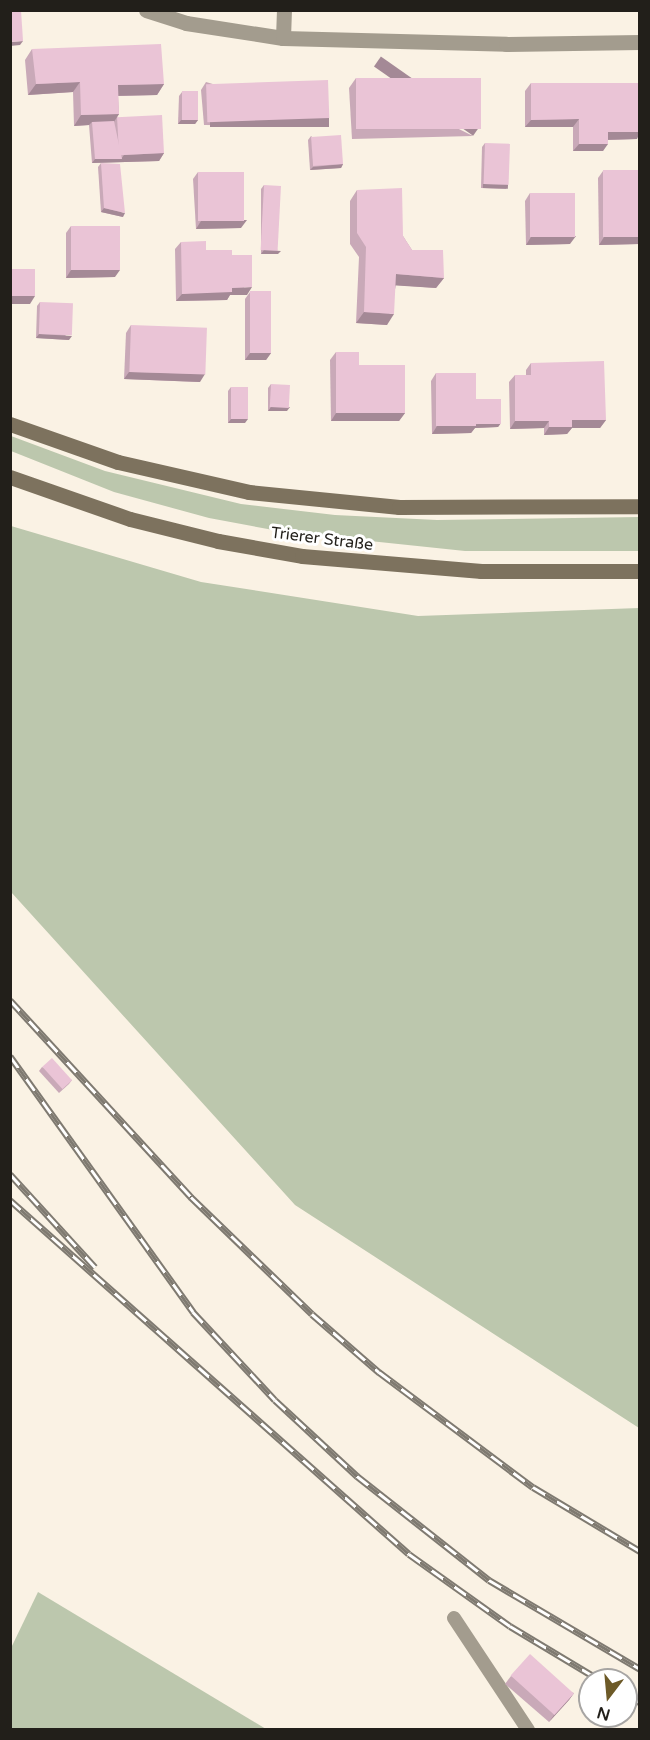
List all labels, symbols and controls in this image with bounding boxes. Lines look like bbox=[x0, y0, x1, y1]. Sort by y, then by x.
street label: Trierer Straße bbox=[270, 523, 374, 555]
north arrow bbox=[578, 1668, 638, 1728]
text: N bbox=[595, 1702, 613, 1725]

